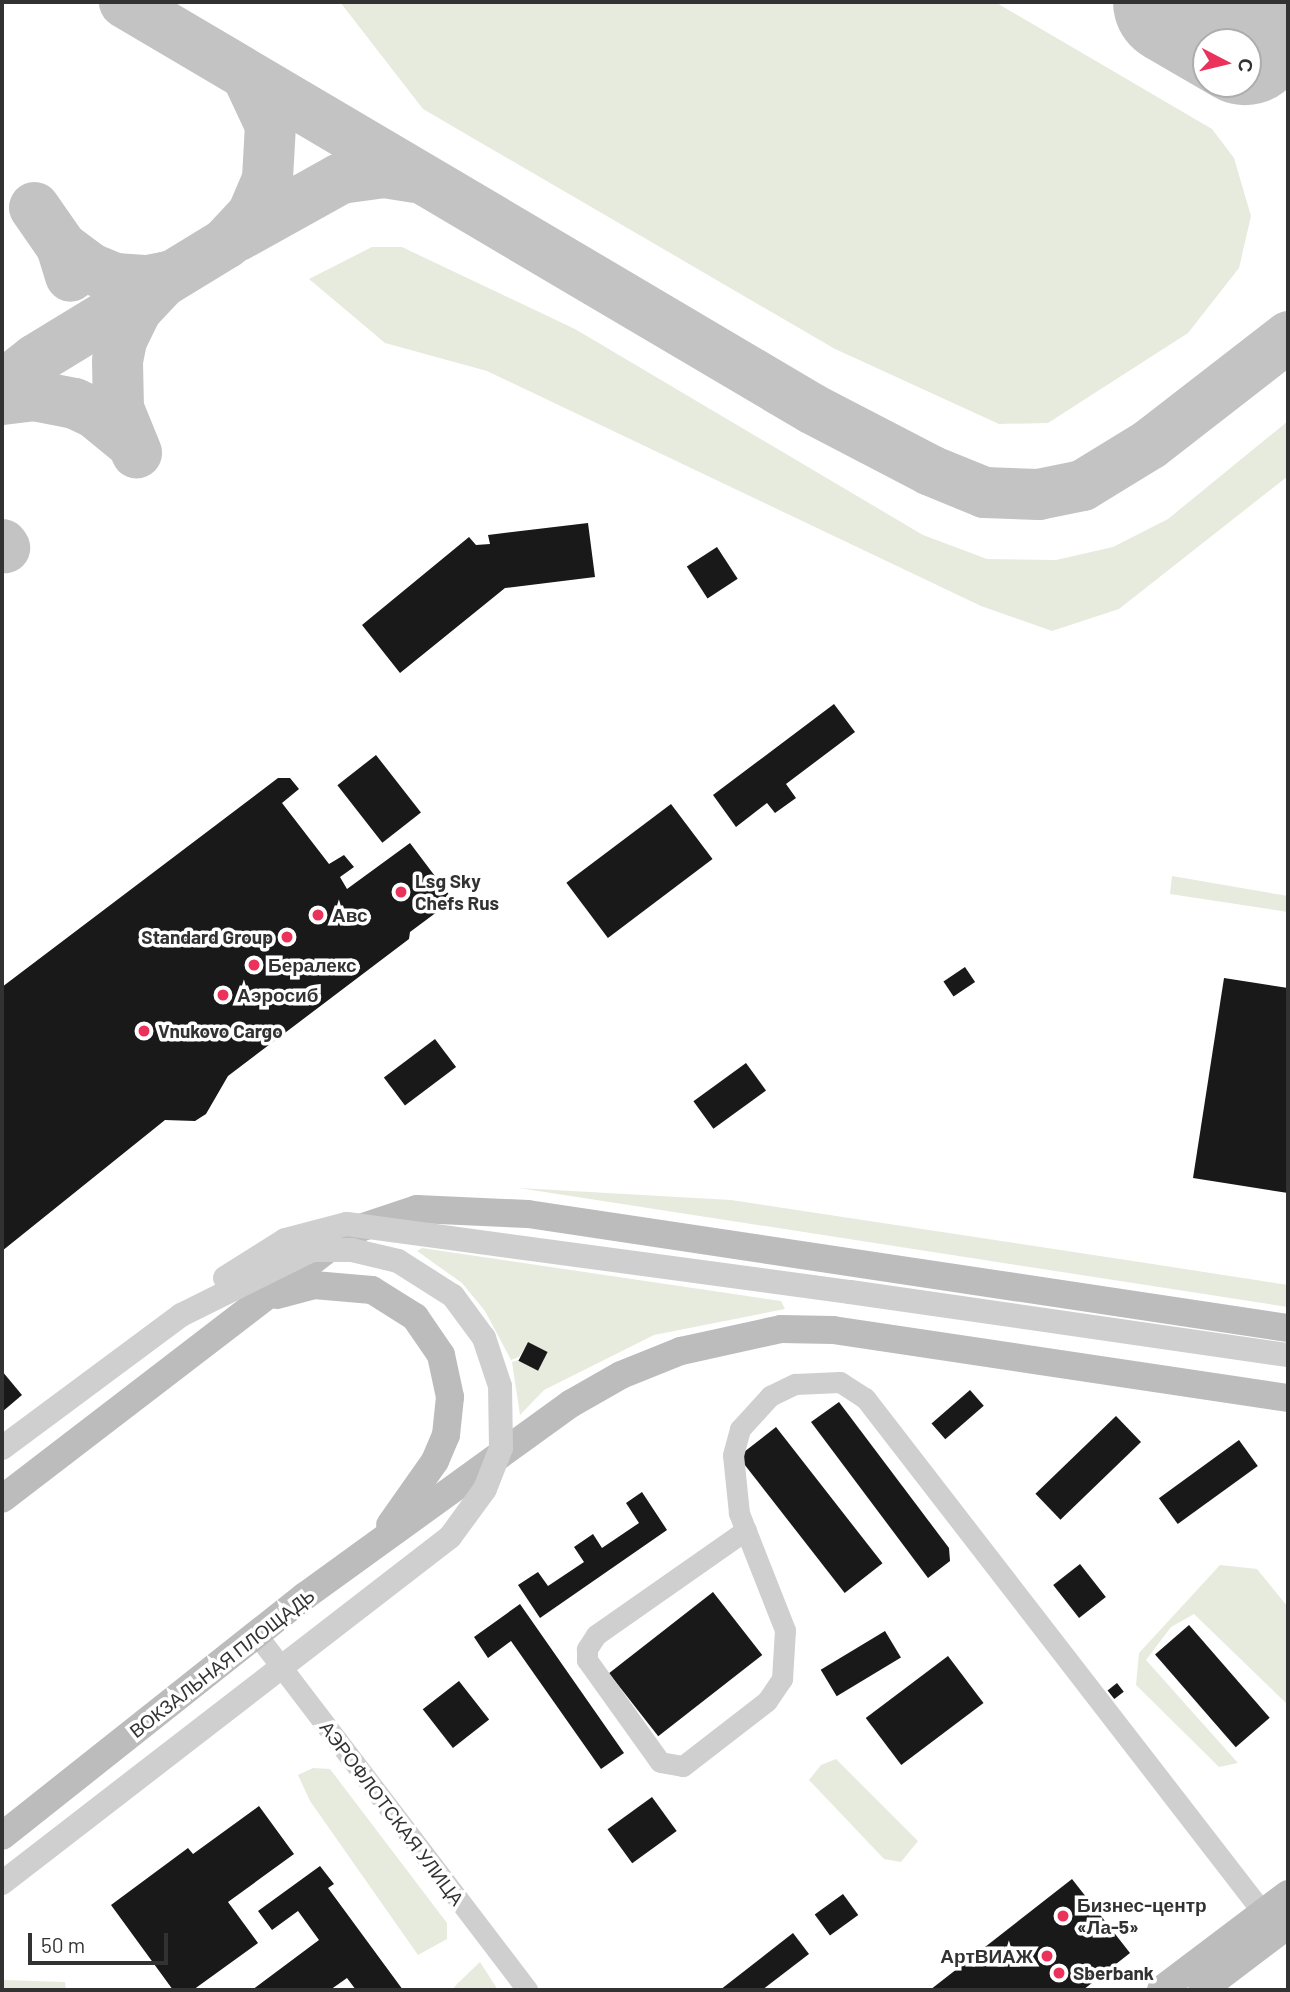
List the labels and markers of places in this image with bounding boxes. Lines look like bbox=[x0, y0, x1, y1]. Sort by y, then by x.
place label: Lsg Sky Chefs Rus bbox=[415, 870, 499, 914]
marker: Lsg Sky Chefs Rus bbox=[393, 884, 409, 900]
place label: Авс bbox=[332, 904, 367, 926]
marker: Авс bbox=[310, 907, 326, 923]
place label: Standard Group bbox=[141, 926, 273, 948]
marker: Standard Group bbox=[279, 929, 295, 945]
place label: Бералекс bbox=[268, 954, 357, 976]
marker: Бералекс bbox=[246, 957, 262, 973]
place label: Аэросиб bbox=[237, 984, 318, 1006]
marker: Аэросиб bbox=[215, 987, 231, 1003]
place label: Vnukovo Cargo bbox=[158, 1020, 283, 1042]
marker: Vnukovo Cargo bbox=[136, 1023, 152, 1039]
place label: Бизнес-центр «Ла-5» bbox=[1077, 1894, 1207, 1938]
marker: Бизнес-центр «Ла-5» bbox=[1055, 1908, 1071, 1924]
place label: АртВИАЖ bbox=[940, 1945, 1033, 1967]
marker: АртВИАЖ bbox=[1039, 1948, 1055, 1964]
place label: Sberbank bbox=[1073, 1962, 1154, 1984]
marker: Sberbank bbox=[1051, 1965, 1067, 1981]

